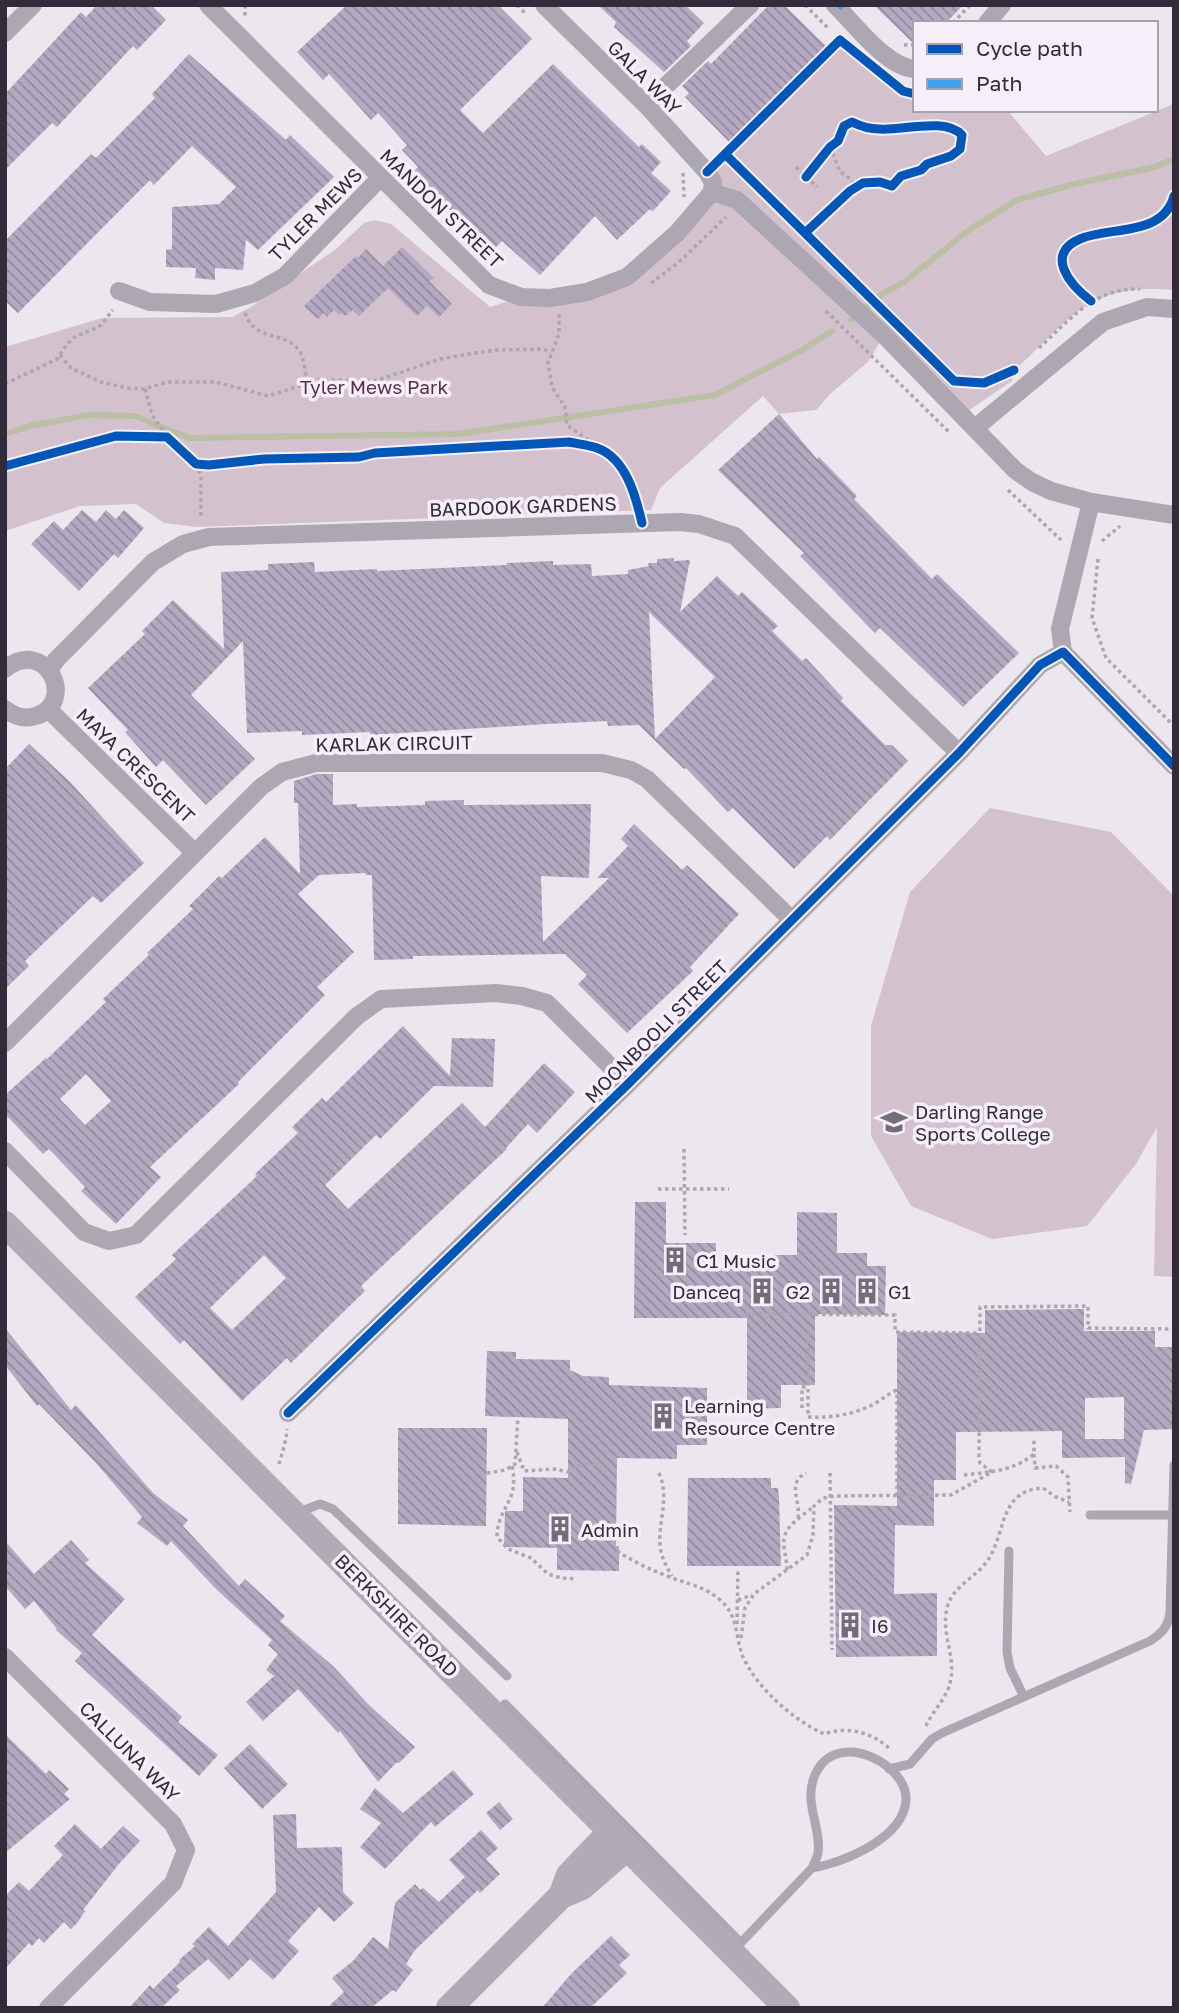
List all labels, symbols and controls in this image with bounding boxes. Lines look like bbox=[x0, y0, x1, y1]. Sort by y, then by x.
legend bbox=[913, 21, 1158, 112]
street label: GALA WAY bbox=[603, 35, 687, 119]
text: Cycle path bbox=[976, 35, 1083, 61]
text: Path bbox=[976, 70, 1023, 96]
street label: MANDON STREET bbox=[376, 143, 508, 273]
street label: TYLER MEWS bbox=[263, 162, 367, 266]
park label: Tyler Mews Park bbox=[300, 375, 449, 398]
street label: BARDOOK GARDENS bbox=[429, 491, 617, 521]
street label: MAYA CRESCENT bbox=[72, 703, 200, 827]
street label: KARLAK CIRCUIT bbox=[315, 730, 473, 756]
street label: MOONBOOLI STREET bbox=[580, 954, 733, 1107]
place label: Darling Range Sports College bbox=[915, 1100, 1050, 1145]
school or university icon: Darling Range Sports College bbox=[879, 1107, 909, 1137]
building icon: C1 Music bbox=[660, 1245, 690, 1275]
place label: C1 Music bbox=[696, 1249, 776, 1272]
building icon: Danceq bbox=[747, 1276, 777, 1306]
building icon: G2 bbox=[816, 1276, 846, 1306]
building icon: G1 bbox=[852, 1276, 882, 1306]
place label: Danceq bbox=[672, 1280, 741, 1303]
place label: G2 bbox=[786, 1280, 810, 1303]
place label: G1 bbox=[888, 1280, 911, 1303]
place label: Learning Resource Centre bbox=[684, 1394, 835, 1439]
building icon: Learning Resource Centre bbox=[648, 1401, 678, 1431]
building icon: Admin bbox=[545, 1514, 575, 1544]
place label: Admin bbox=[581, 1518, 639, 1541]
street label: BERKSHIRE ROAD bbox=[331, 1549, 463, 1681]
building icon: I6 bbox=[835, 1610, 865, 1640]
place label: I6 bbox=[871, 1614, 888, 1637]
street label: CALLUNA WAY bbox=[75, 1696, 185, 1806]

